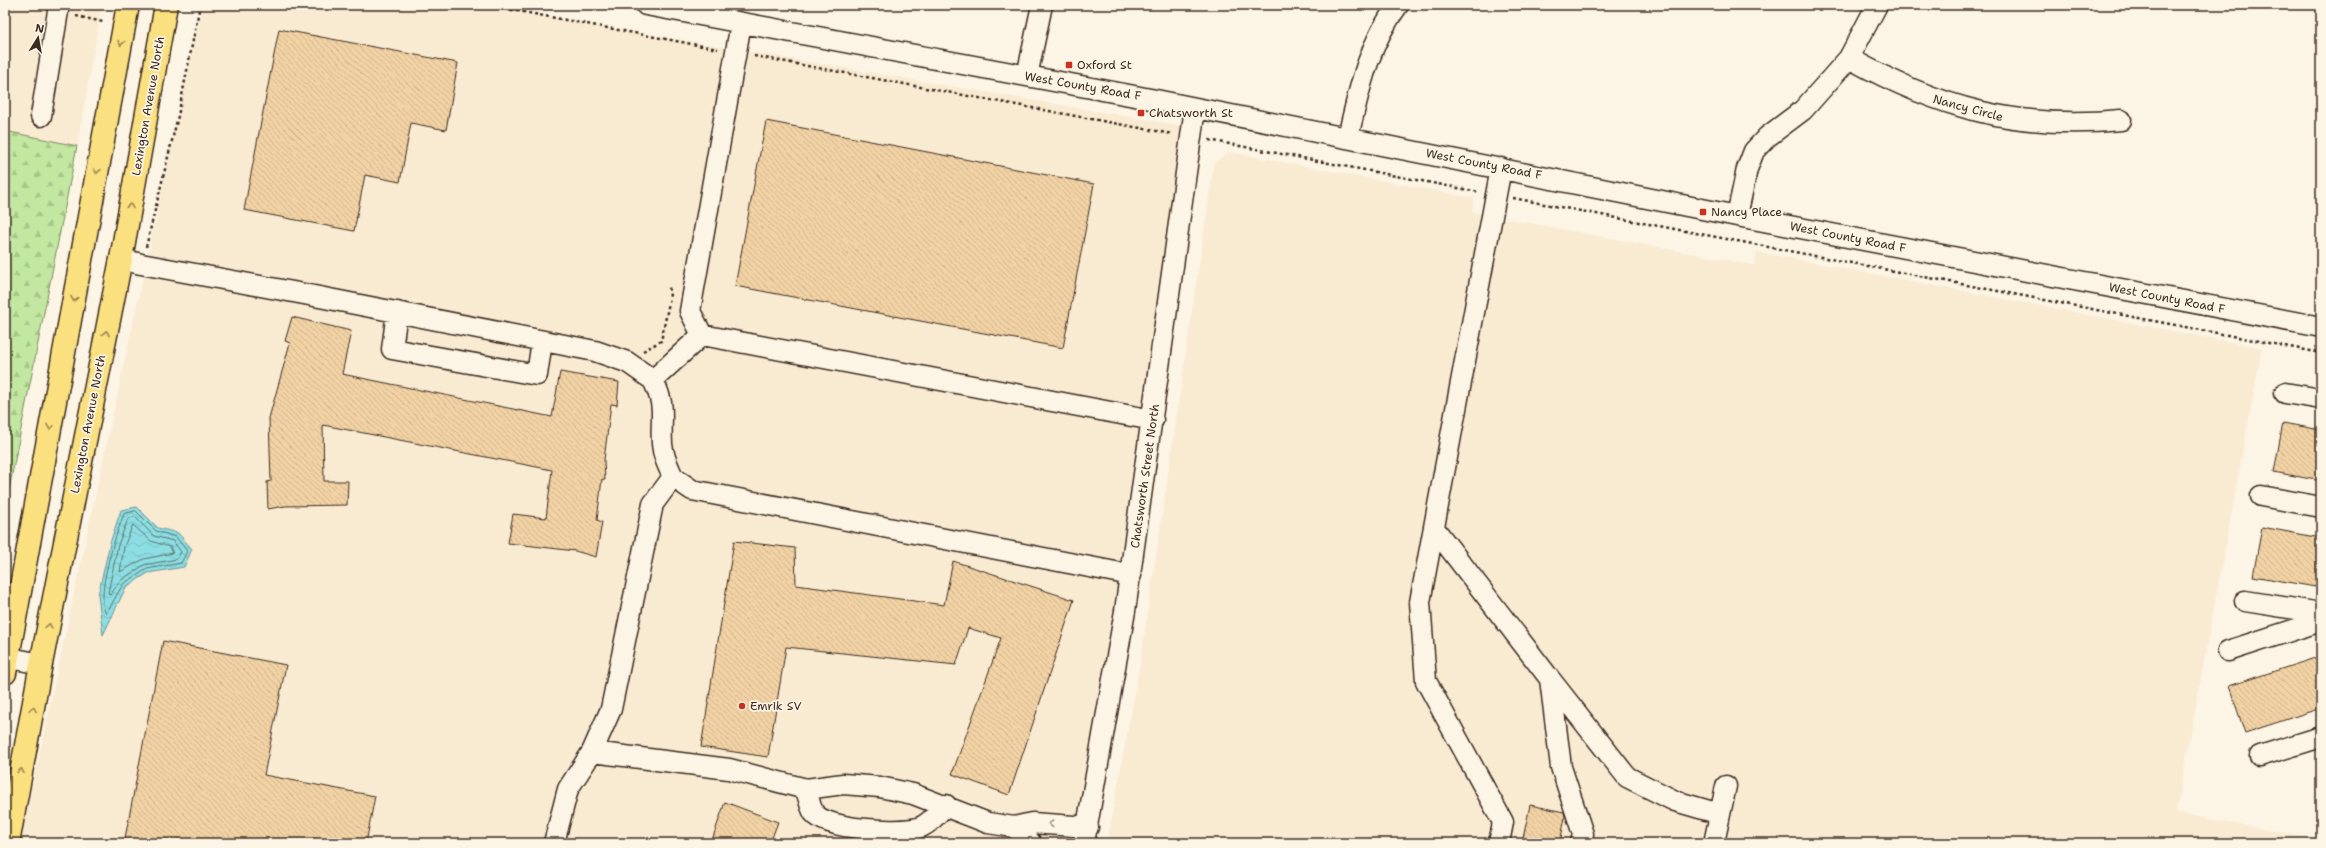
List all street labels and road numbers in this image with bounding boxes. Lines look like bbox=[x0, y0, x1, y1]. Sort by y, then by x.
street label: Lexington Avenue North bbox=[128, 35, 168, 177]
street label: West County Road F bbox=[1023, 68, 1143, 104]
street label: Nancy Circle bbox=[1931, 91, 2005, 125]
street label: West County Road F bbox=[1424, 145, 1544, 183]
street label: West County Road F bbox=[1788, 218, 1908, 256]
street label: West County Road F bbox=[2107, 279, 2227, 317]
street label: Lexington Avenue North bbox=[67, 353, 109, 495]
street label: Chatsworth Street North bbox=[1127, 403, 1163, 549]

